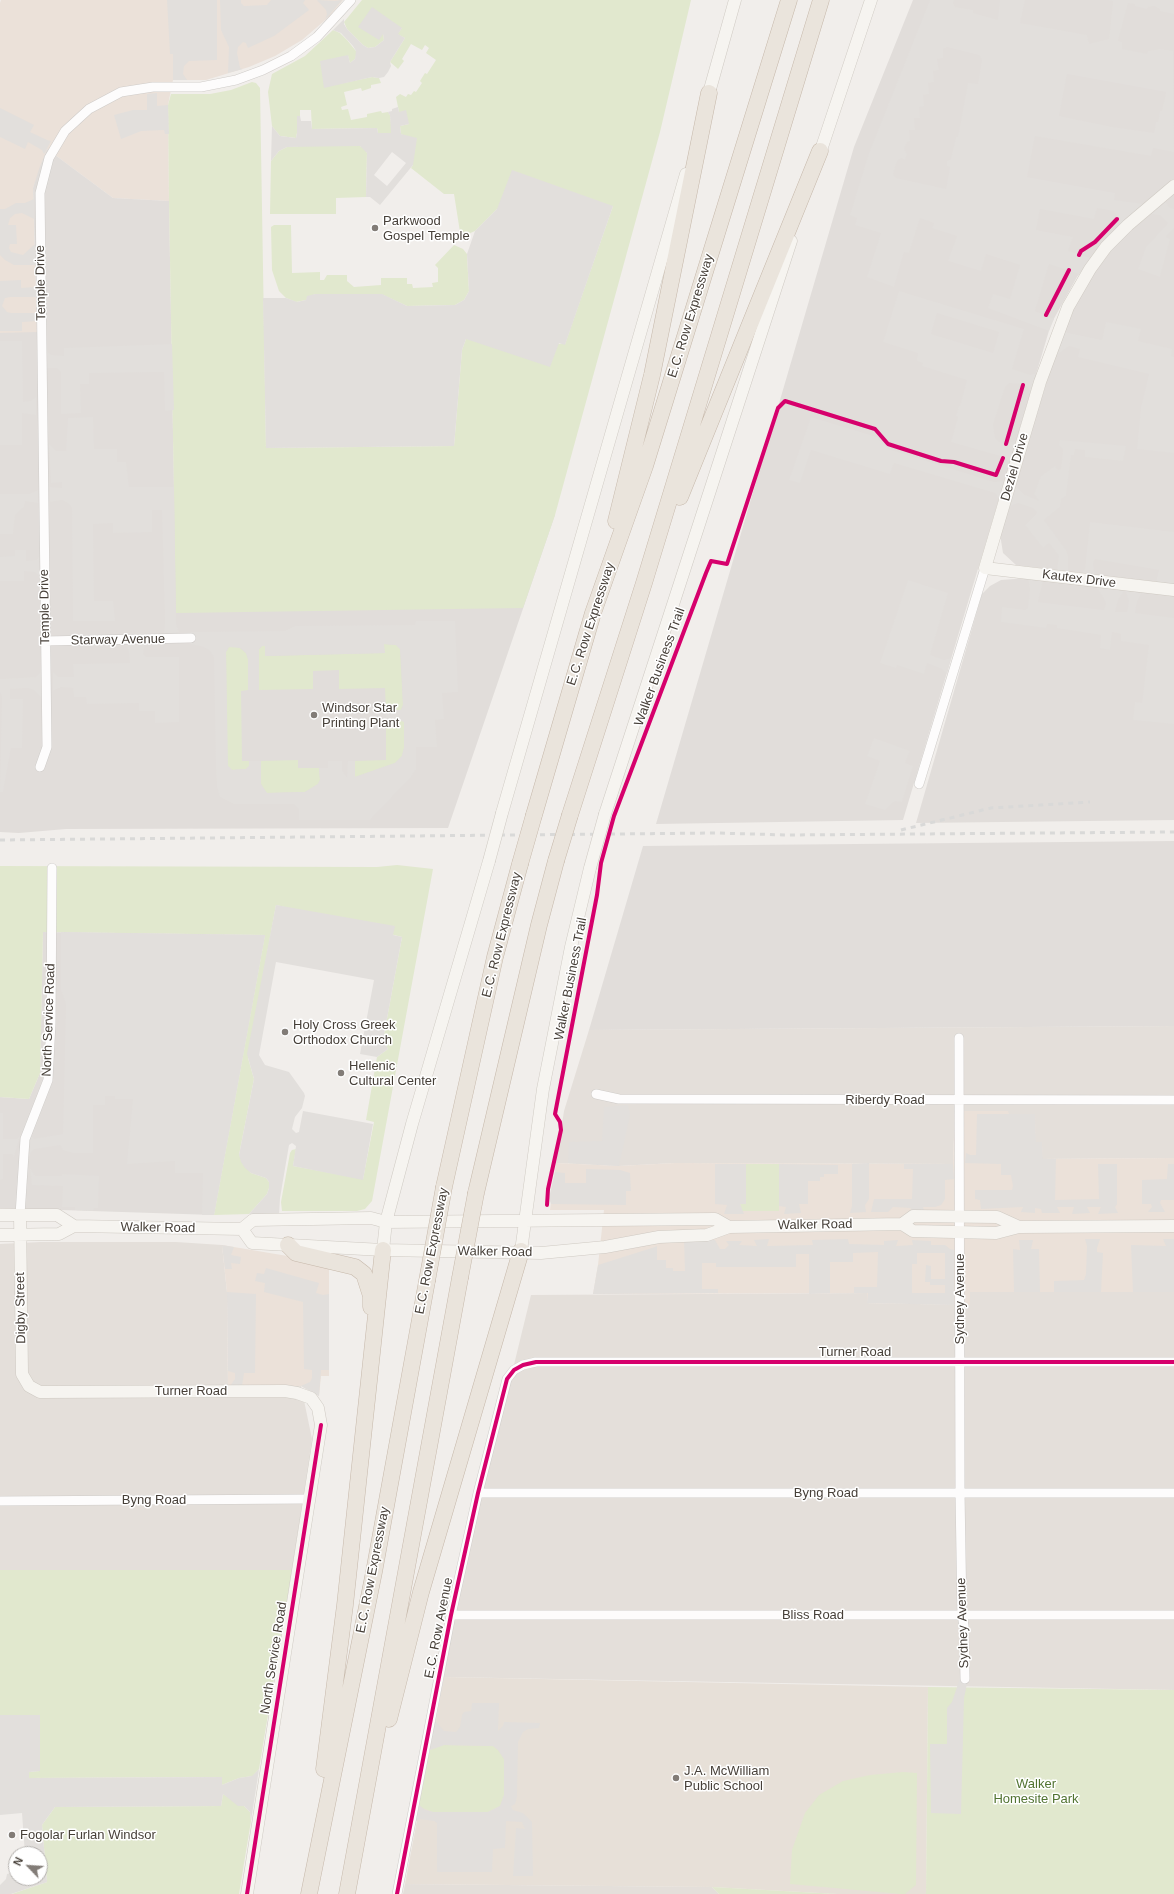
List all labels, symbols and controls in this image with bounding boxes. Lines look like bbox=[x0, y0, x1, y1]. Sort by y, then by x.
place label: Parkwood Gospel Temple bbox=[383, 213, 470, 244]
marker: Parkwood Gospel Temple bbox=[370, 223, 380, 233]
street label: Temple Drive bbox=[33, 245, 49, 321]
street label: E.C. Row Expressway bbox=[665, 252, 717, 380]
street label: Deziel Drive bbox=[998, 431, 1032, 503]
street label: E.C. Row Expressway bbox=[564, 560, 618, 688]
street label: Kautex Drive bbox=[1041, 567, 1117, 591]
street label: Temple Drive bbox=[37, 569, 53, 645]
street label: Walker Business Trail bbox=[631, 606, 689, 728]
street label: Starway Avenue bbox=[71, 631, 165, 649]
place label: Windsor Star Printing Plant bbox=[322, 700, 399, 731]
marker: Windsor Star Printing Plant bbox=[309, 710, 319, 720]
street label: E.C. Row Expressway bbox=[479, 871, 525, 999]
street label: Walker Business Trail bbox=[551, 916, 591, 1042]
street label: North Service Road bbox=[39, 963, 59, 1077]
place label: Holy Cross Greek Orthodox Church bbox=[293, 1017, 396, 1048]
marker: Holy Cross Greek Orthodox Church bbox=[280, 1027, 290, 1037]
place label: Hellenic Cultural Center bbox=[349, 1058, 436, 1089]
marker: Hellenic Cultural Center bbox=[336, 1068, 346, 1078]
street label: Riberdy Road bbox=[845, 1092, 925, 1108]
street label: E.C. Row Expressway bbox=[412, 1186, 452, 1316]
street label: Walker Road bbox=[778, 1217, 852, 1233]
street label: Walker Road bbox=[121, 1220, 195, 1236]
street label: Walker Road bbox=[458, 1244, 532, 1260]
street label: Sydney Avenue bbox=[952, 1254, 968, 1344]
street label: Digby Street bbox=[13, 1272, 29, 1344]
street label: Turner Road bbox=[819, 1344, 891, 1360]
street label: Turner Road bbox=[155, 1383, 227, 1399]
street label: Byng Road bbox=[794, 1485, 858, 1501]
street label: Byng Road bbox=[122, 1492, 186, 1508]
street label: E.C. Row Expressway bbox=[353, 1505, 393, 1635]
street label: E.C. Row Avenue bbox=[422, 1576, 456, 1680]
street label: Sydney Avenue bbox=[954, 1577, 972, 1669]
street label: North Service Road bbox=[257, 1601, 291, 1715]
street label: Bliss Road bbox=[782, 1607, 844, 1623]
place label: J.A. McWilliam Public School bbox=[684, 1763, 769, 1794]
marker: J.A. McWilliam Public School bbox=[671, 1773, 681, 1783]
park label: Walker Homesite Park bbox=[993, 1776, 1079, 1807]
place label: Fogolar Furlan Windsor bbox=[20, 1827, 156, 1843]
marker: Fogolar Furlan Windsor bbox=[7, 1830, 17, 1840]
north arrow bbox=[8, 1846, 48, 1886]
text: N bbox=[11, 1855, 25, 1867]

